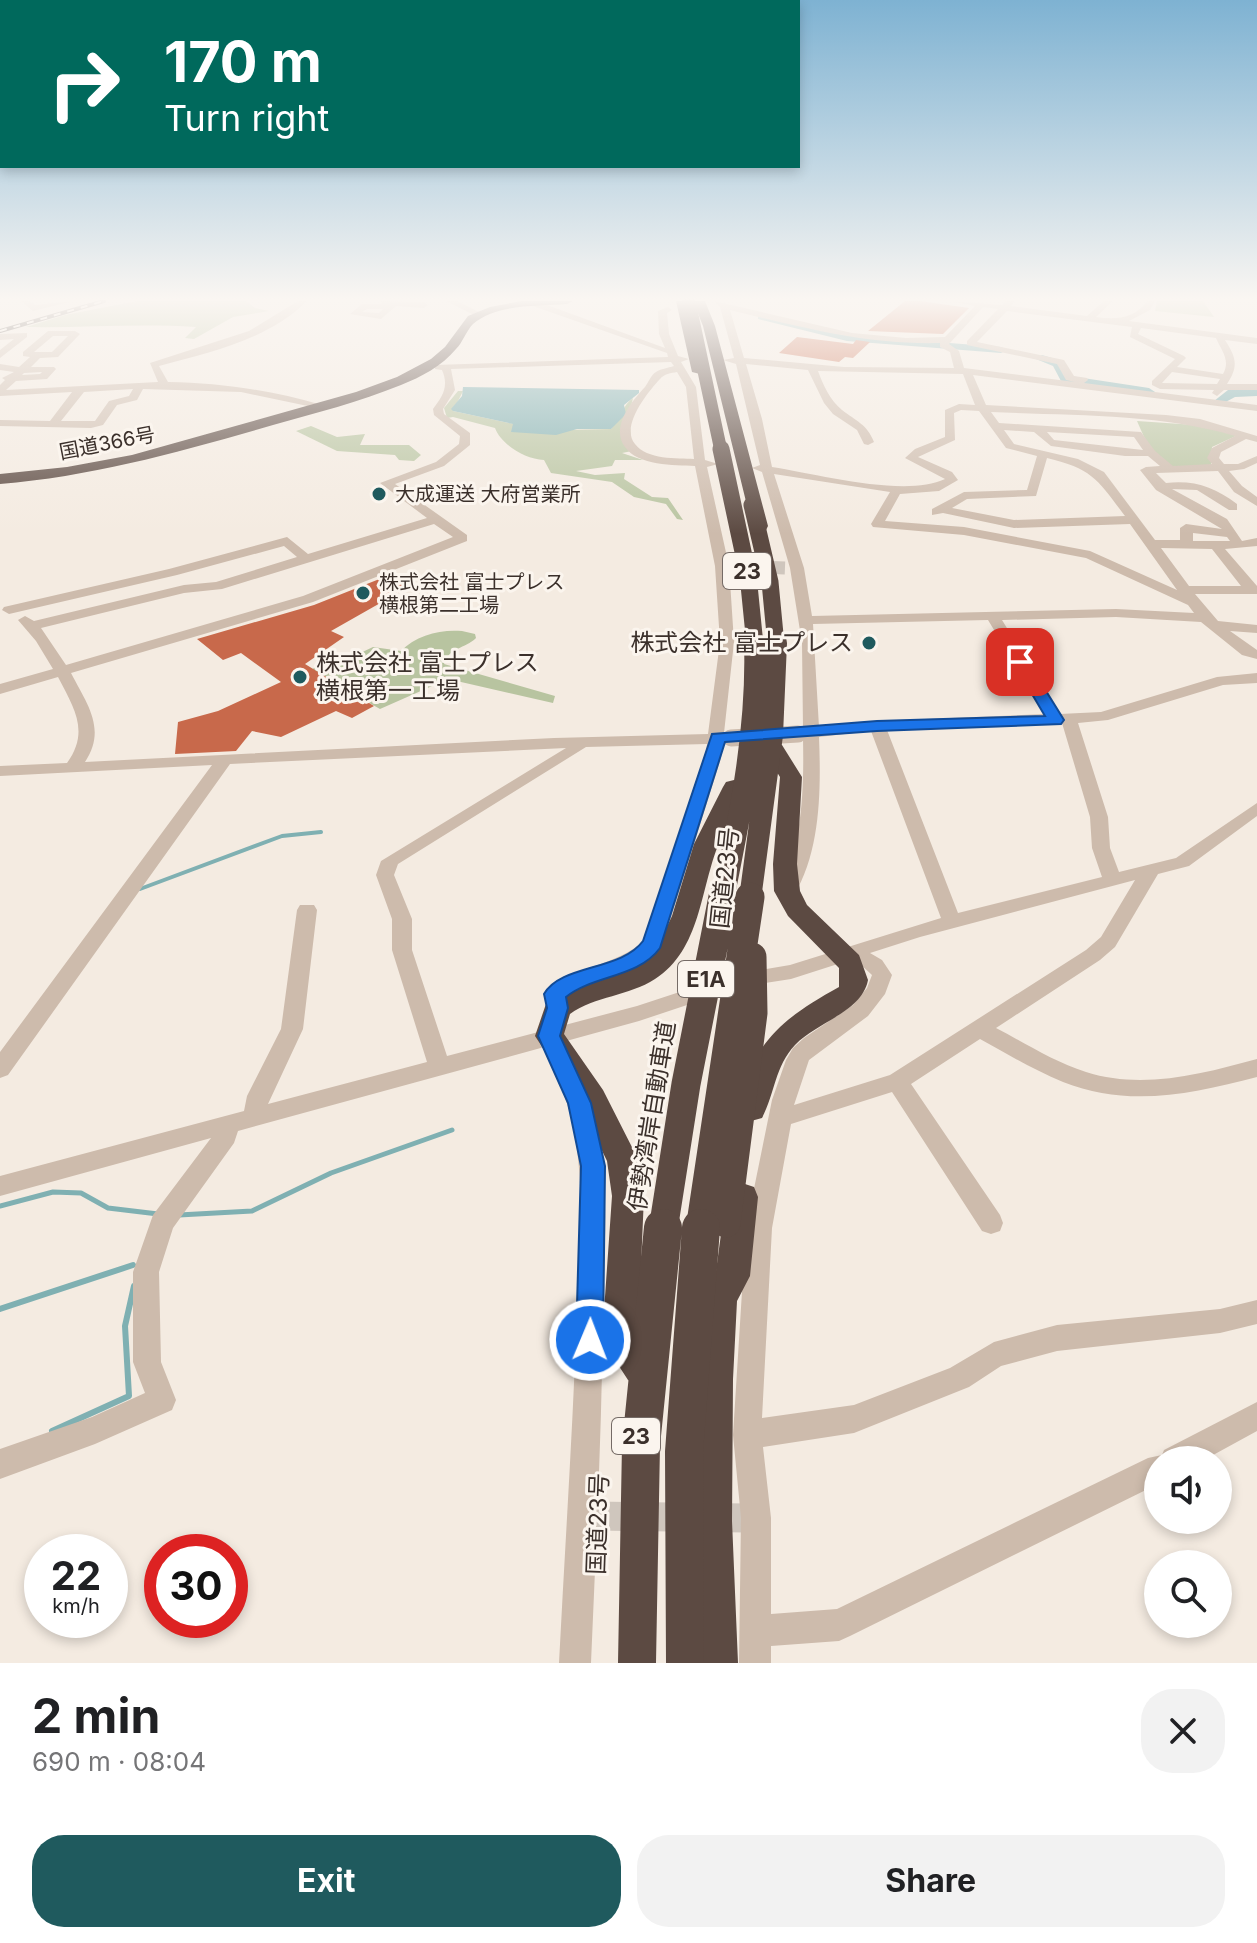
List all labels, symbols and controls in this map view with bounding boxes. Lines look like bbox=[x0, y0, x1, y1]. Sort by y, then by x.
text: 170 m bbox=[164, 28, 322, 96]
icon: right bbox=[32, 32, 136, 136]
text: Turn right bbox=[164, 96, 329, 140]
street label: 国道366号 bbox=[57, 422, 157, 464]
place label: 大成運送 大府営業所 bbox=[395, 482, 581, 506]
marker: 大成運送 大府営業所 bbox=[370, 485, 388, 503]
road number: 23 bbox=[723, 553, 771, 589]
place label: 株式会社 富士プレス 横根第二工場 bbox=[379, 570, 565, 617]
marker: 株式会社 富士プレス 横根第二工場 bbox=[354, 584, 372, 602]
place label: 株式会社 富士プレス bbox=[630, 628, 853, 657]
pin bbox=[986, 628, 1054, 696]
marker: 株式会社 富士プレス bbox=[860, 634, 878, 652]
icon: arrive bbox=[998, 640, 1042, 684]
place label: 株式会社 富士プレス 横根第一工場 bbox=[316, 648, 539, 705]
marker: 株式会社 富士プレス 横根第一工場 bbox=[291, 668, 309, 686]
street label: 国道23号 bbox=[705, 826, 744, 930]
road number: E1A bbox=[678, 961, 734, 997]
street label: 伊勢湾岸自動車道 bbox=[622, 1019, 681, 1213]
position arrow bbox=[548, 1298, 632, 1382]
road number: 23 bbox=[612, 1418, 660, 1454]
map controls bbox=[1144, 1446, 1232, 1638]
button: sound bbox=[1144, 1446, 1232, 1534]
street label: 国道23号 bbox=[581, 1473, 614, 1575]
speed limit sign: 30 bbox=[144, 1534, 248, 1638]
button: search bbox=[1144, 1550, 1232, 1638]
text: 22 bbox=[51, 1551, 101, 1600]
text: km/h bbox=[52, 1594, 100, 1618]
text: 2 min bbox=[32, 1686, 160, 1745]
button: close bbox=[1141, 1689, 1225, 1773]
text: 690 m · 08:04 bbox=[32, 1746, 206, 1777]
button: Exit bbox=[32, 1835, 621, 1927]
button: Share bbox=[637, 1835, 1225, 1927]

